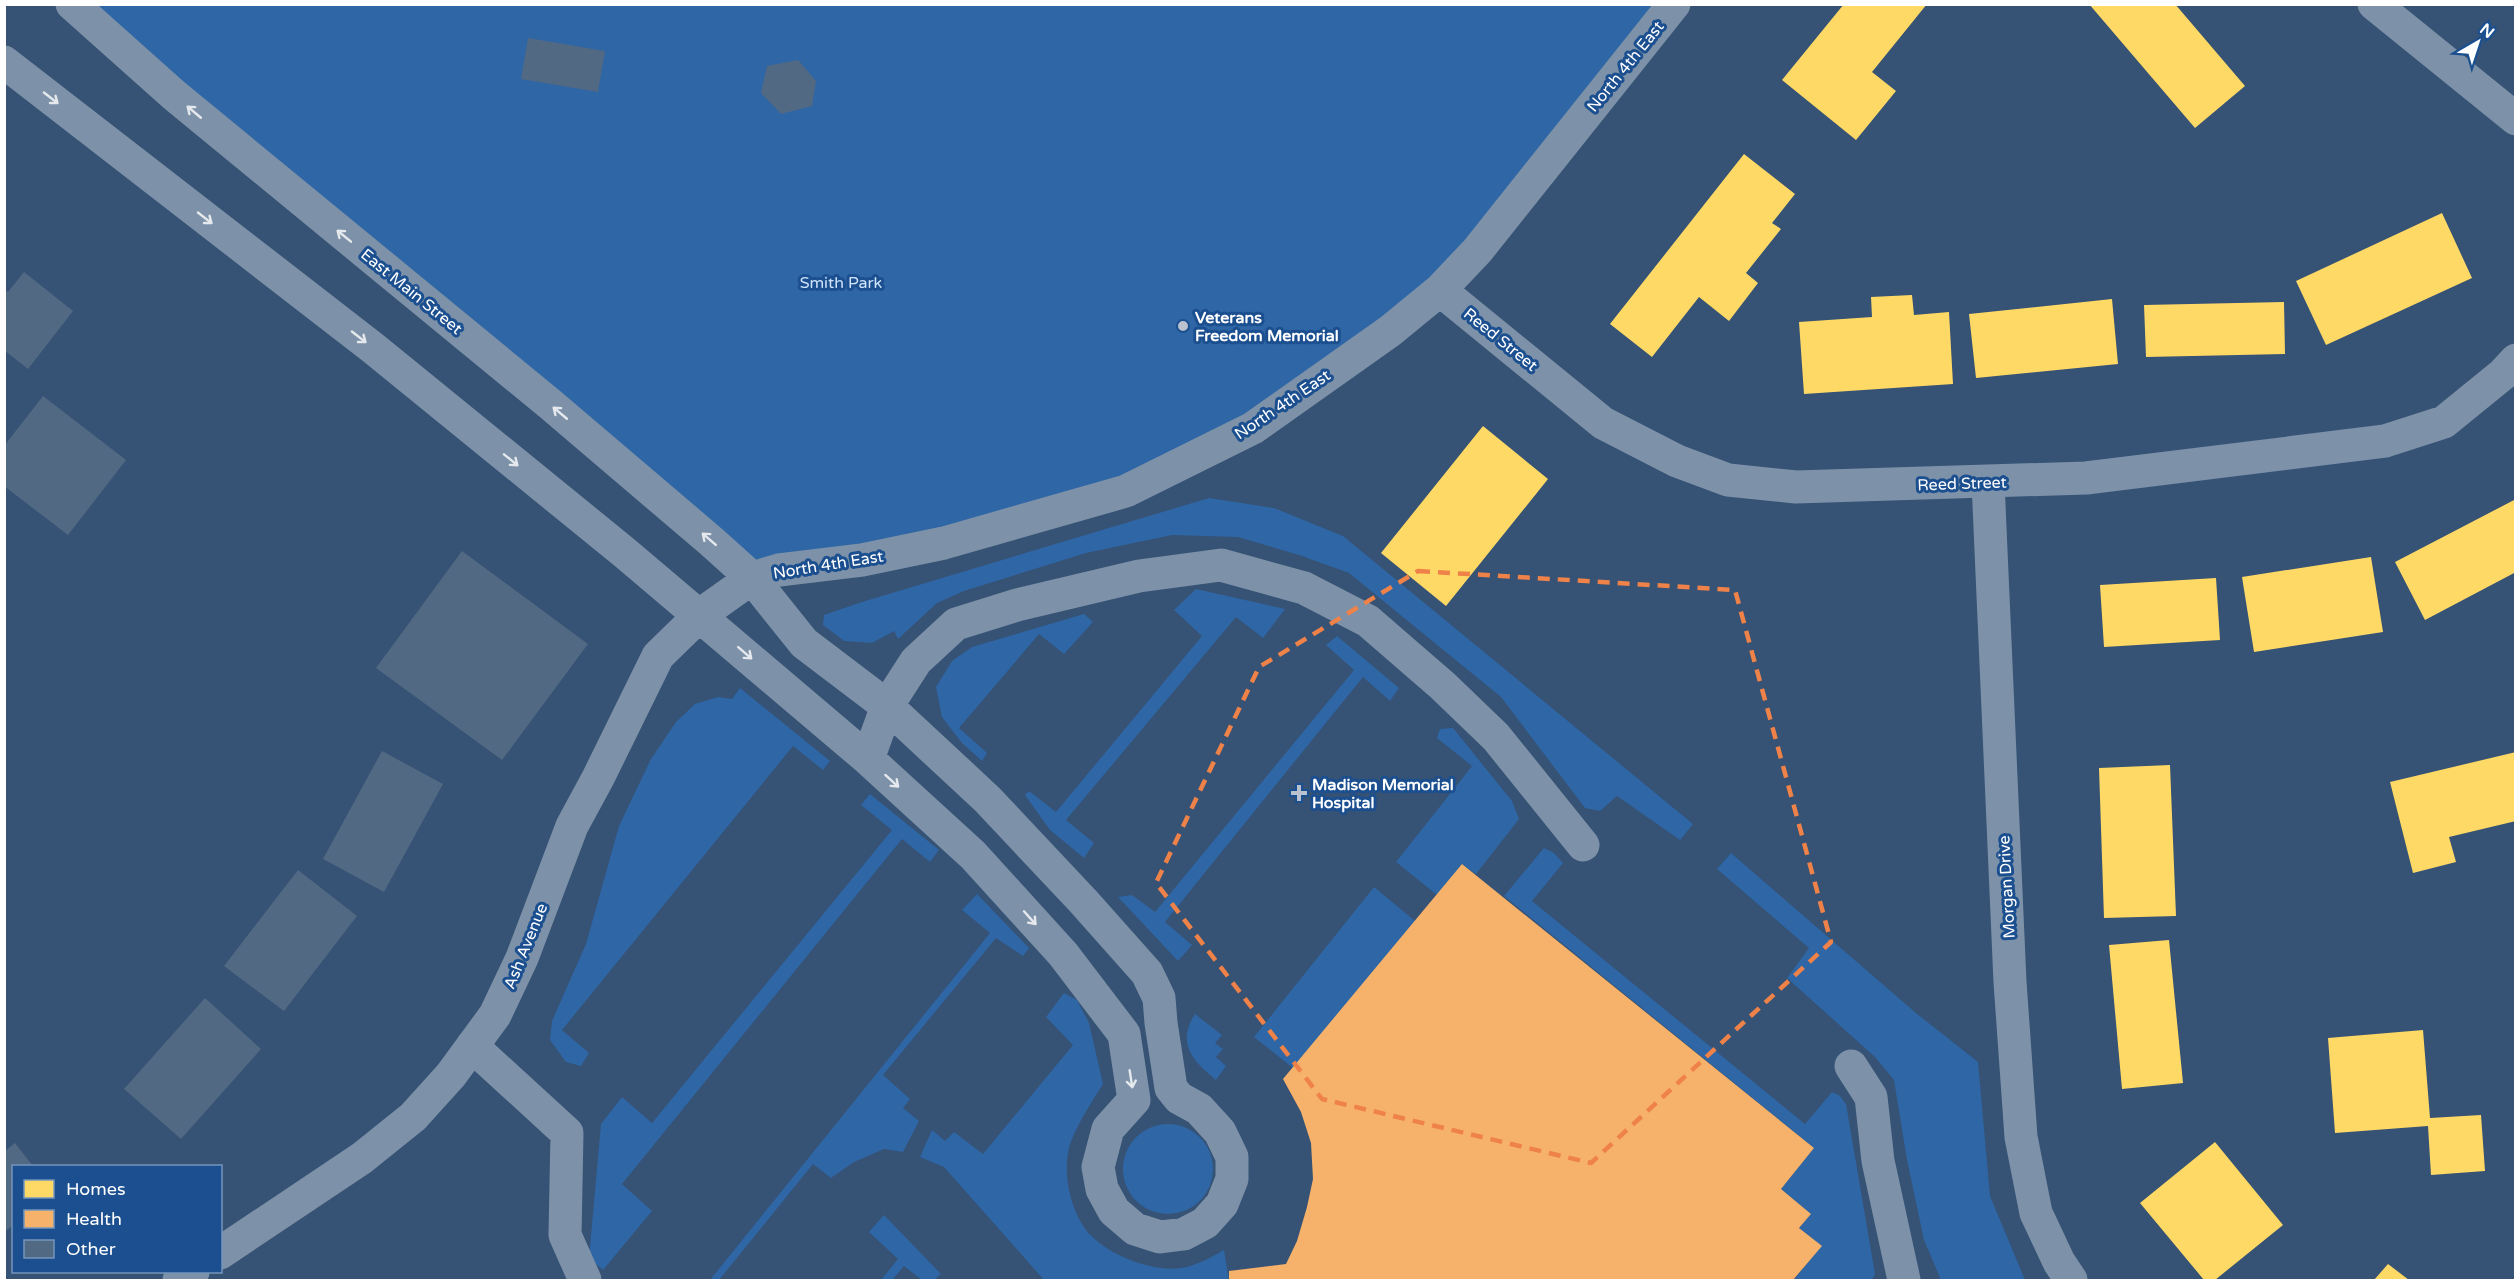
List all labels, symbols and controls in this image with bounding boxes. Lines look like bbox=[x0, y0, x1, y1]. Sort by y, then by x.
north arrow bbox=[2448, 12, 2508, 72]
street label: North 4th East bbox=[1583, 17, 1669, 116]
text: N bbox=[2476, 19, 2498, 43]
one-way arrow bbox=[42, 92, 58, 104]
one-way arrow bbox=[186, 105, 202, 118]
one-way arrow bbox=[196, 211, 212, 224]
one-way arrow bbox=[337, 229, 353, 242]
street label: East Main Street bbox=[356, 245, 466, 339]
park label: Smith Park bbox=[800, 273, 883, 293]
street label: Reed Street bbox=[1459, 304, 1541, 376]
place label: Veterans Freedom Memorial bbox=[1195, 308, 1339, 346]
marker: Veterans Freedom Memorial bbox=[1176, 319, 1190, 333]
one-way arrow bbox=[351, 330, 367, 343]
street label: North 4th East bbox=[1231, 365, 1334, 444]
one-way arrow bbox=[553, 406, 568, 420]
one-way arrow bbox=[502, 453, 518, 466]
street label: Reed Street bbox=[1917, 472, 2007, 496]
one-way arrow bbox=[702, 532, 717, 546]
street label: North 4th East bbox=[772, 546, 885, 584]
one-way arrow bbox=[737, 646, 752, 660]
one-way arrow bbox=[884, 774, 899, 788]
place label: Madison Memorial Hospital bbox=[1312, 775, 1454, 813]
marker: Madison Memorial Hospital bbox=[1290, 784, 1308, 802]
street label: Morgan Drive bbox=[1994, 835, 2020, 939]
street label: Ash Avenue bbox=[500, 901, 552, 992]
one-way arrow bbox=[1023, 910, 1037, 925]
one-way arrow bbox=[1126, 1069, 1137, 1089]
legend bbox=[12, 1165, 222, 1273]
text: Homes bbox=[66, 1178, 126, 1200]
text: Health bbox=[66, 1208, 122, 1230]
text: Other bbox=[66, 1238, 116, 1260]

